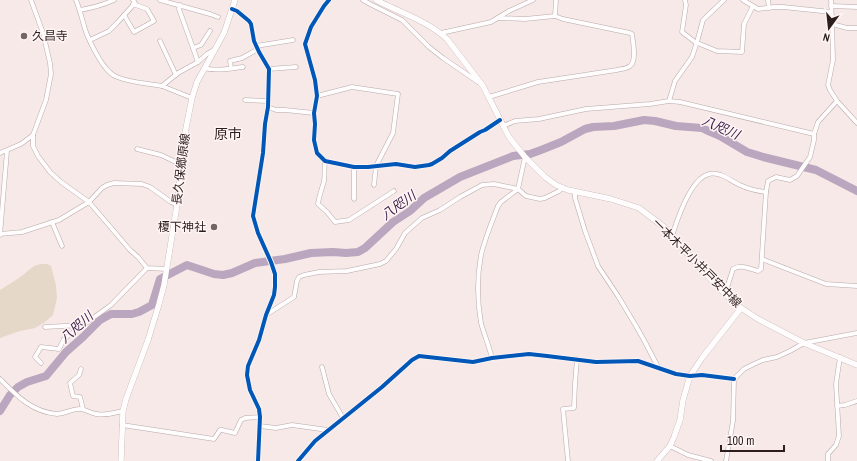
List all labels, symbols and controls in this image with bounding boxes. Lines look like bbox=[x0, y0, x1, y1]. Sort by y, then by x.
north arrow bbox=[809, 8, 849, 48]
place label: 久昌寺 bbox=[32, 28, 68, 44]
text: N bbox=[821, 30, 831, 45]
marker: 久昌寺 bbox=[19, 31, 29, 41]
water label: 八咫川 bbox=[700, 112, 744, 144]
district label: 原市 bbox=[214, 125, 242, 143]
street label: 長久保郷原線 bbox=[169, 132, 193, 206]
water label: 八咫川 bbox=[378, 186, 421, 224]
street label: 一本木平小井戸安中線 bbox=[649, 215, 745, 311]
place label: 榎下神社 bbox=[158, 219, 206, 235]
marker: 榎下神社 bbox=[209, 222, 219, 232]
water label: 八咫川 bbox=[56, 307, 98, 347]
scale bar bbox=[721, 427, 784, 453]
text: 100 m bbox=[727, 433, 754, 449]

